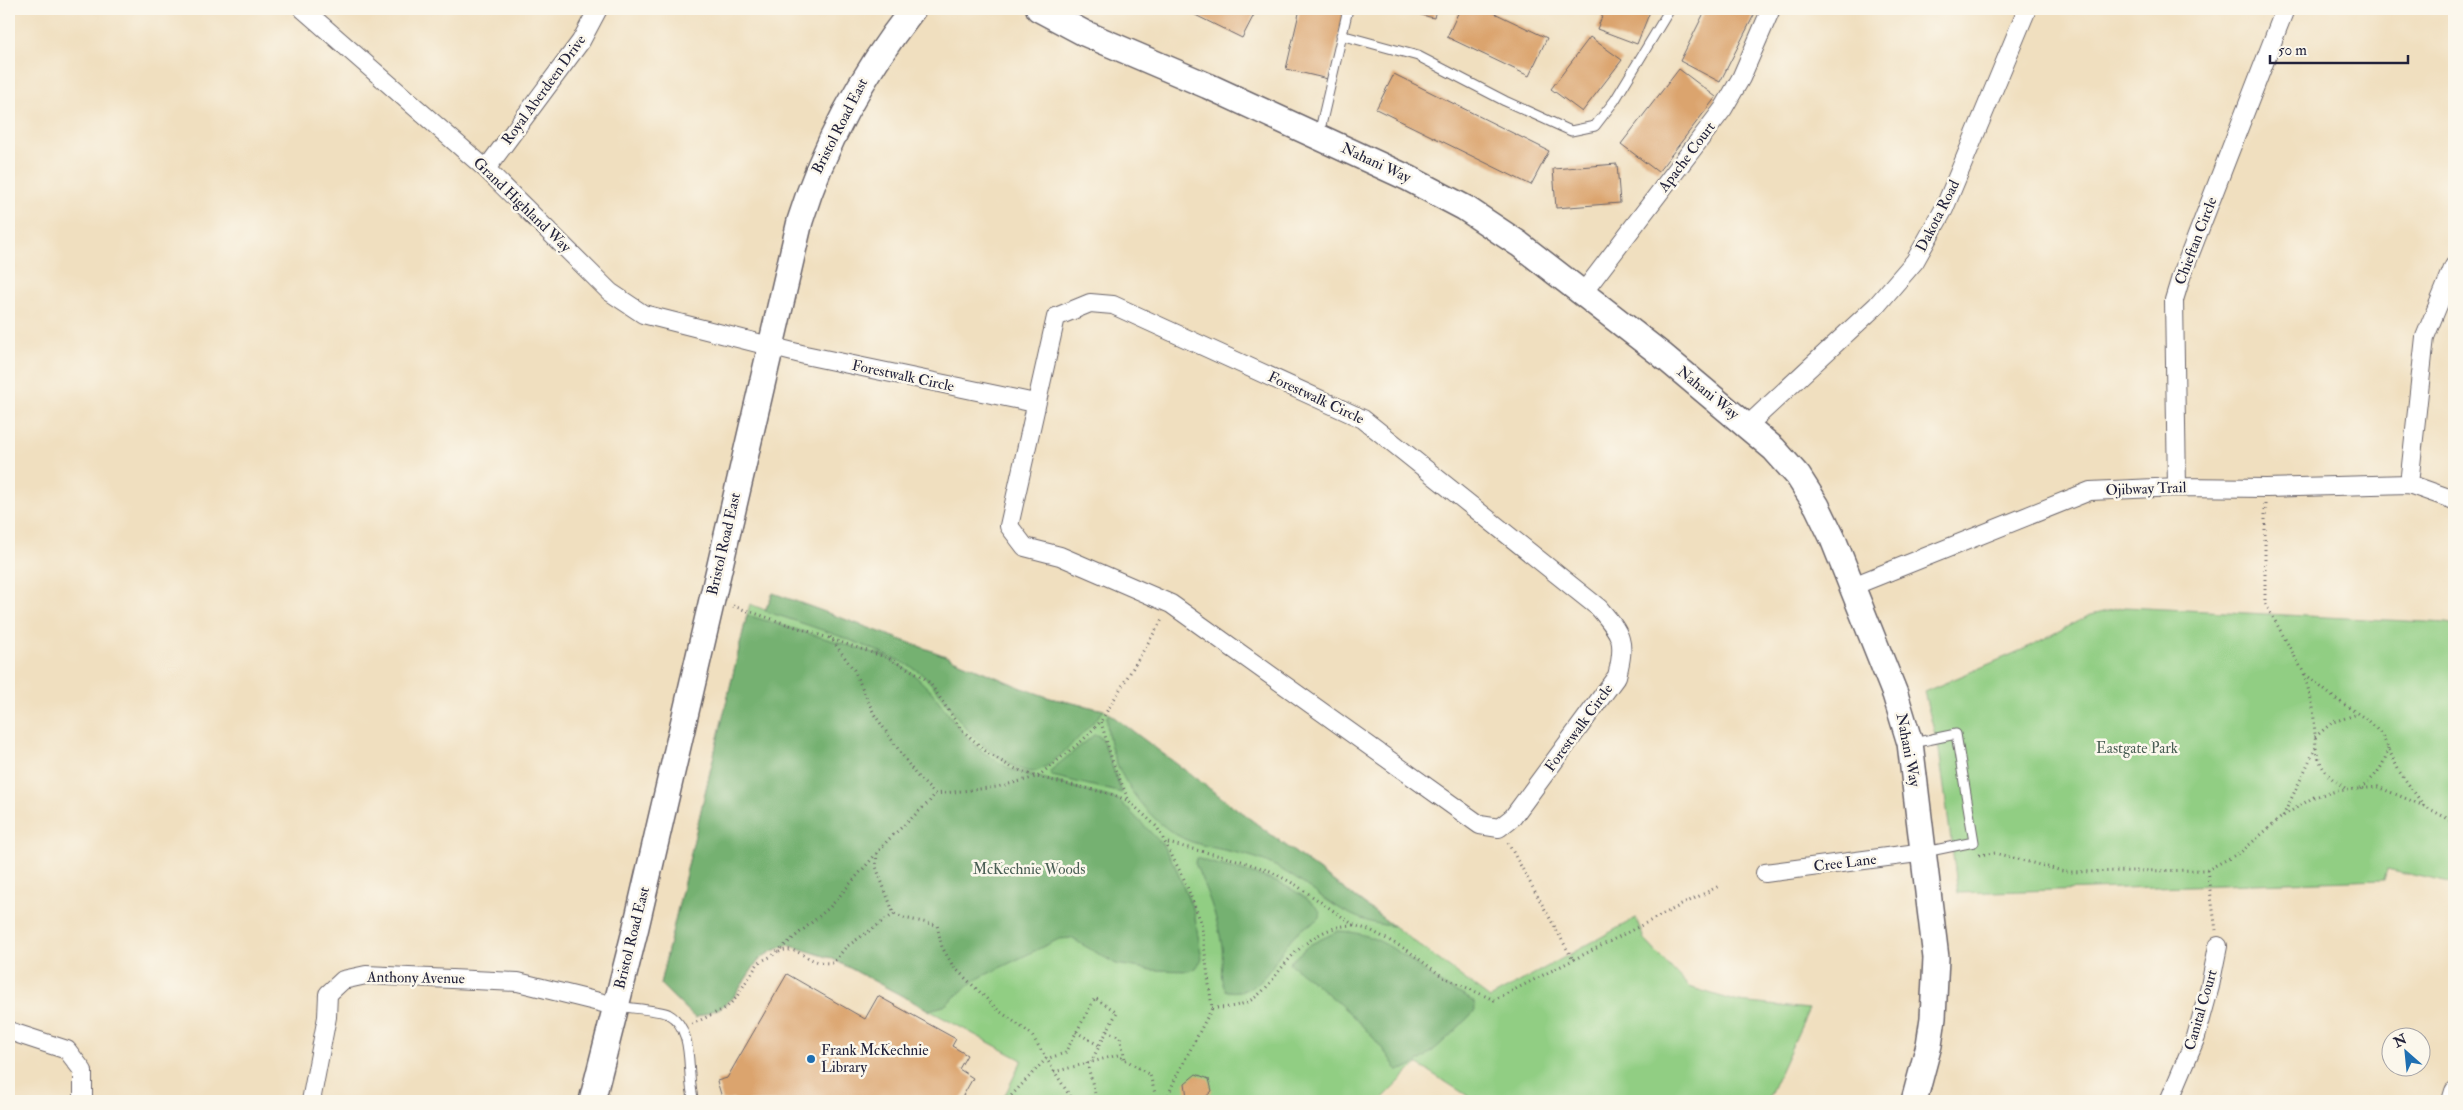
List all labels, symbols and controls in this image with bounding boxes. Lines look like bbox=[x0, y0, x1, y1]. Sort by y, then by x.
street label: Royal Aberdeen Drive bbox=[498, 31, 590, 149]
scale bar bbox=[2270, 32, 2408, 64]
text: 50 m bbox=[2278, 41, 2307, 60]
street label: Bristol Road East bbox=[808, 75, 872, 177]
street label: Apache Court bbox=[1654, 118, 1720, 197]
street label: Nahani Way bbox=[1338, 139, 1414, 188]
street label: Grand Highland Way bbox=[469, 153, 575, 257]
street label: Dakota Road bbox=[1912, 176, 1964, 255]
street label: Chieftan Circle bbox=[2171, 194, 2221, 288]
street label: Forestwalk Circle bbox=[850, 356, 956, 396]
street label: Nahani Way bbox=[1673, 362, 1743, 424]
street label: Forestwalk Circle bbox=[1265, 367, 1367, 429]
street label: Ojibway Trail bbox=[2105, 478, 2187, 500]
street label: Bristol Road East bbox=[703, 491, 745, 597]
street label: Forestwalk Circle bbox=[1541, 680, 1617, 776]
street label: Nahani Way bbox=[1892, 712, 1925, 789]
park label: Eastgate Park bbox=[2096, 739, 2178, 758]
street label: Cree Lane bbox=[1813, 850, 1877, 876]
park label: McKechnie Woods bbox=[973, 860, 1085, 879]
street label: Bristol Road East bbox=[610, 885, 654, 991]
street label: Canital Court bbox=[2180, 967, 2222, 1053]
street label: Anthony Avenue bbox=[366, 968, 465, 988]
north arrow bbox=[2380, 1028, 2430, 1078]
text: N bbox=[2390, 1030, 2410, 1052]
place label: Frank McKechnie Library bbox=[821, 1041, 928, 1077]
marker: Frank McKechnie Library bbox=[805, 1053, 817, 1065]

